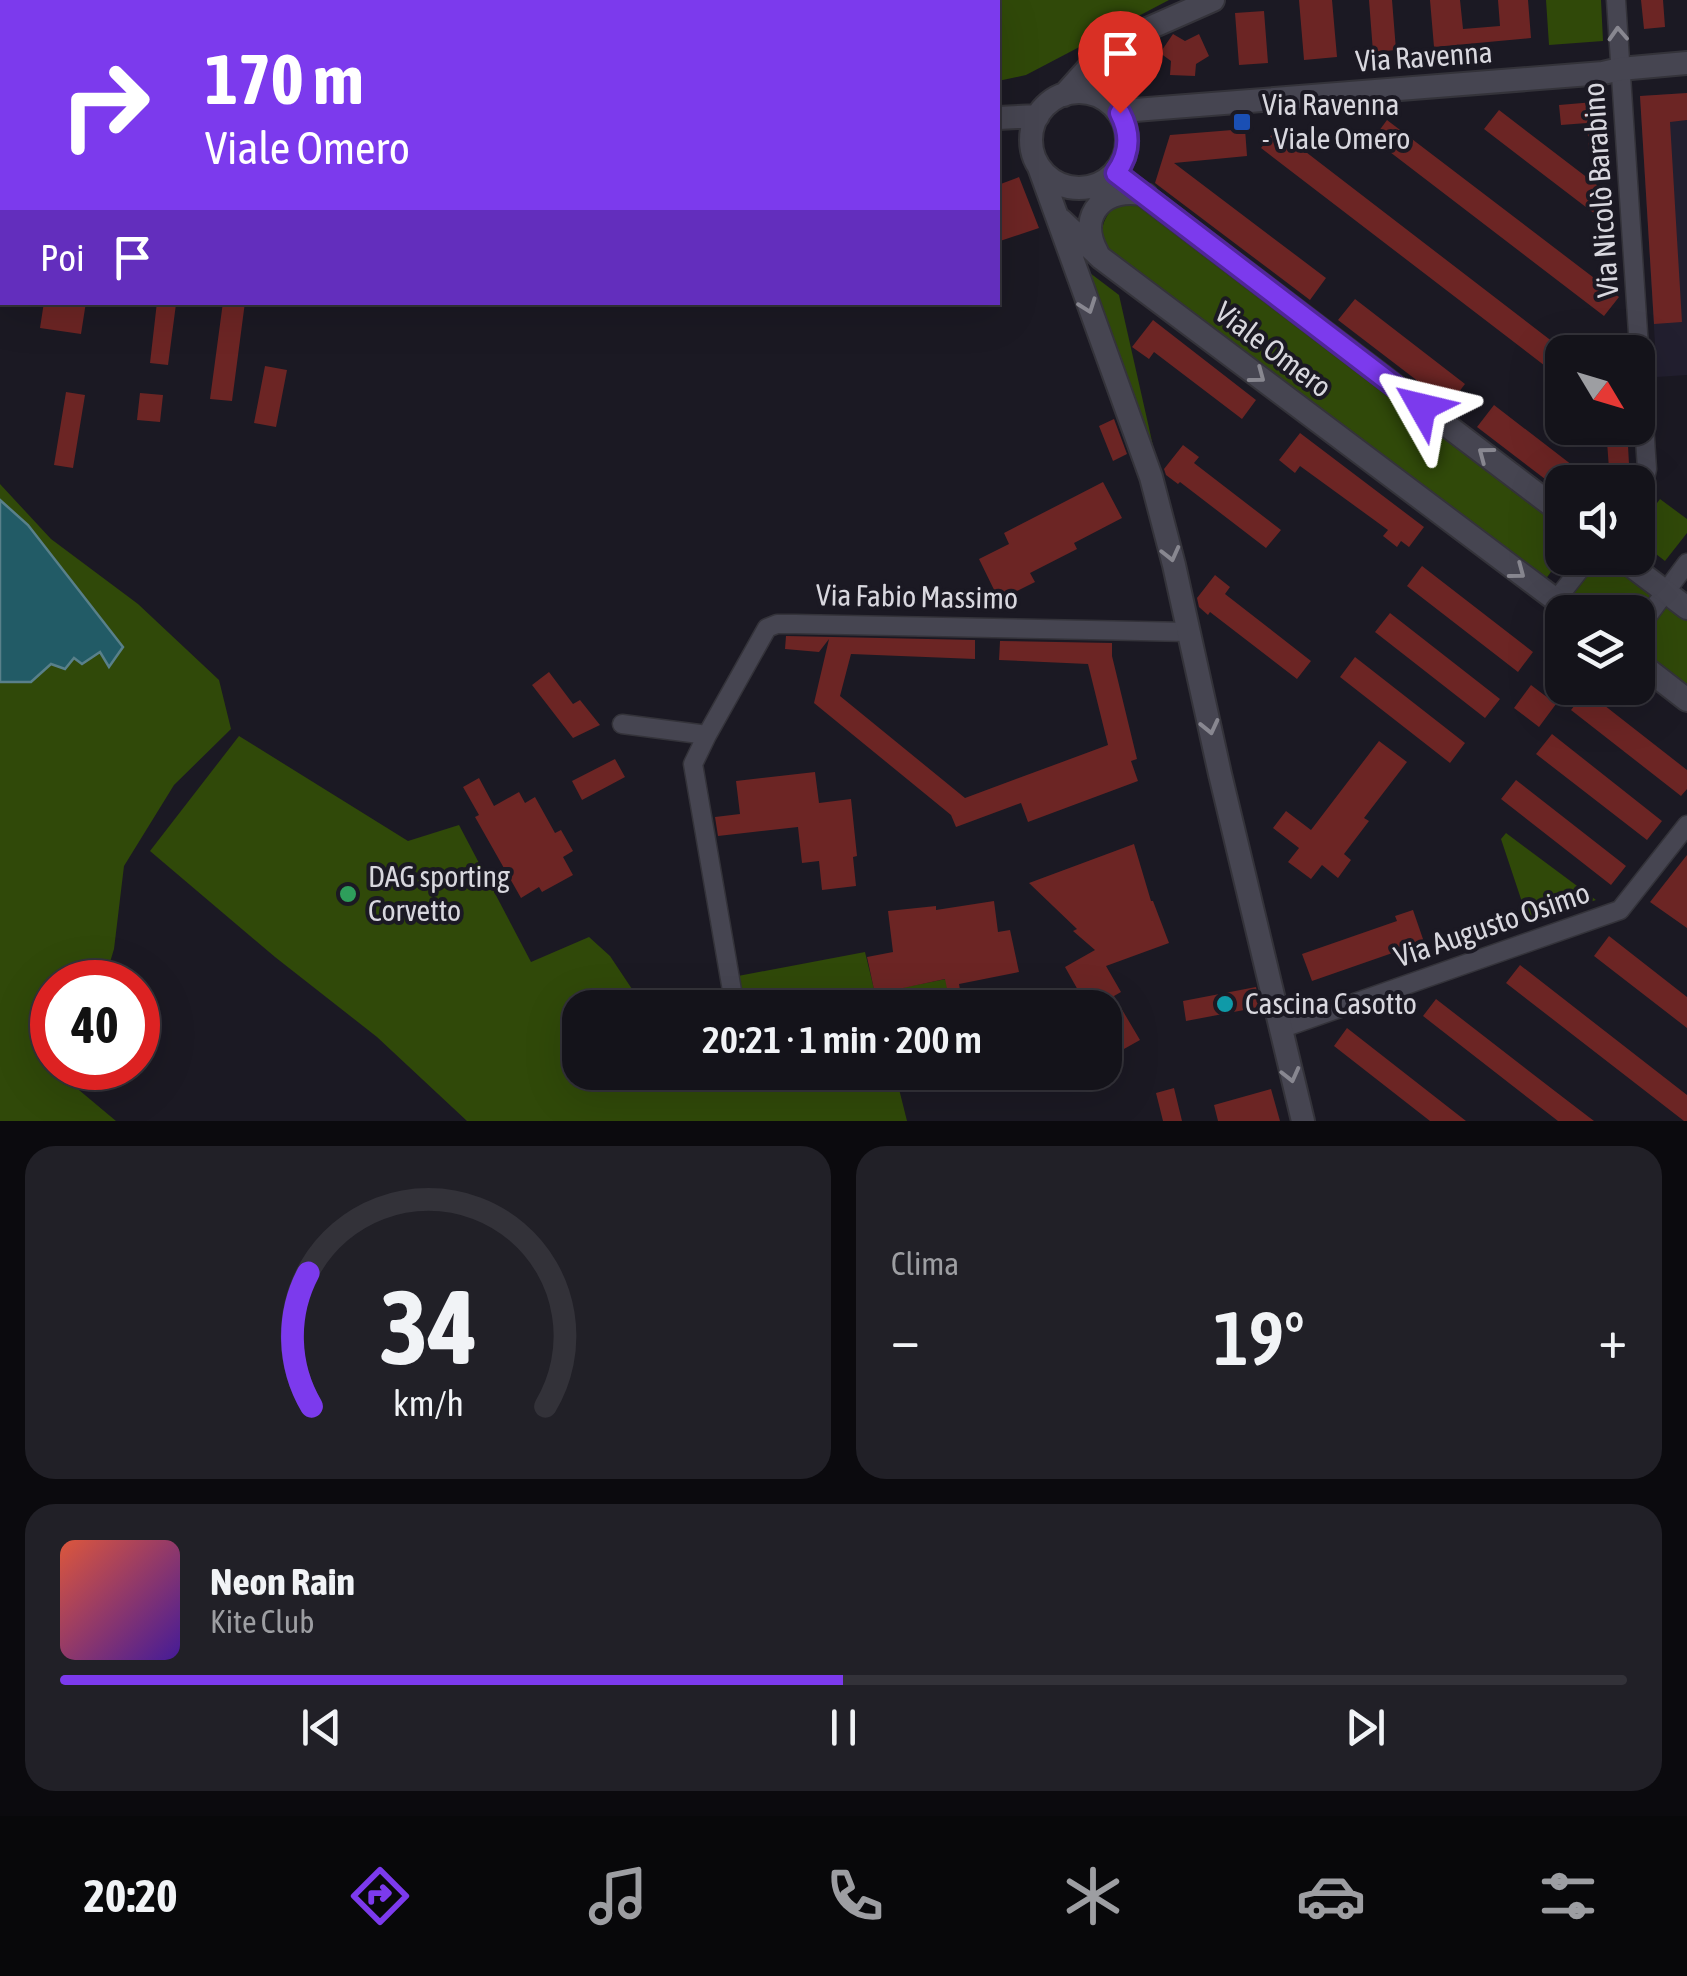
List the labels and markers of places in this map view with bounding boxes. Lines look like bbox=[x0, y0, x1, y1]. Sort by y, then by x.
pin bbox=[1078, 11, 1163, 114]
place label: Via Ravenna - Viale Omero bbox=[1262, 87, 1410, 155]
marker: Via Ravenna - Viale Omero bbox=[1231, 111, 1253, 133]
place label: DAG sporting Corvetto bbox=[368, 859, 510, 927]
marker: DAG sporting Corvetto bbox=[337, 883, 359, 905]
place label: Cascina Casotto bbox=[1245, 986, 1417, 1020]
marker: Cascina Casotto bbox=[1214, 993, 1236, 1015]

